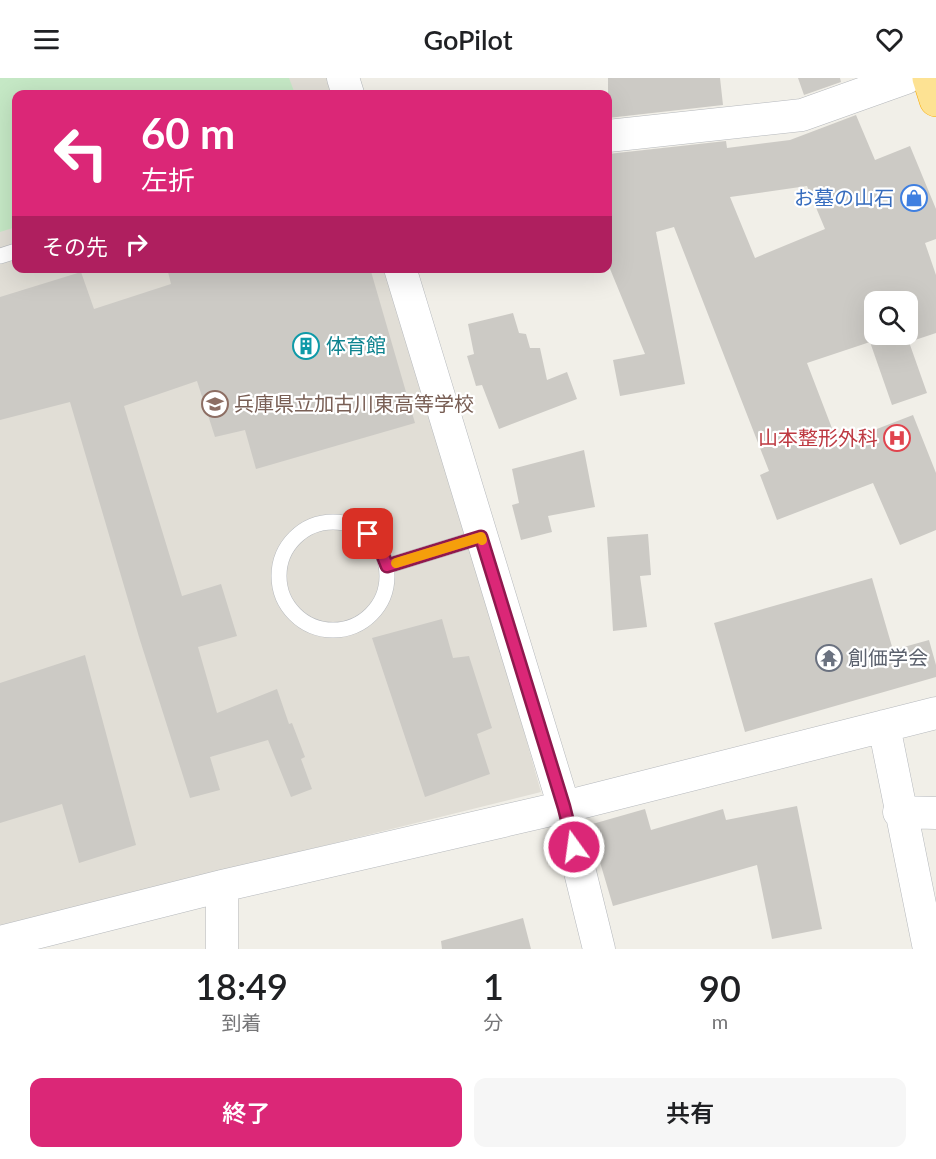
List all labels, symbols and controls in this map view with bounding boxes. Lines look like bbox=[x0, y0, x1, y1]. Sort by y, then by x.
icon: menu bbox=[30, 23, 63, 56]
text: GoPilot bbox=[423, 23, 513, 56]
icon: heart bbox=[873, 23, 906, 56]
text: 60 m bbox=[141, 108, 235, 158]
icon: left bbox=[42, 114, 120, 192]
text: 左折 bbox=[141, 163, 195, 196]
shop icon: お墓の山石 bbox=[899, 183, 929, 213]
place label: お墓の山石 bbox=[794, 185, 894, 209]
icon: right bbox=[120, 228, 153, 261]
text: その先 bbox=[42, 233, 108, 260]
map controls bbox=[864, 291, 918, 345]
button: search bbox=[864, 291, 918, 345]
building icon: 体育館 bbox=[291, 331, 321, 361]
place label: 体育館 bbox=[326, 333, 386, 357]
school or university icon: 兵庫県立加古川東高等学校 bbox=[200, 389, 230, 419]
place label: 兵庫県立加古川東高等学校 bbox=[234, 391, 474, 415]
hospital icon: 山本整形外科 bbox=[882, 423, 912, 453]
place label: 山本整形外科 bbox=[758, 425, 878, 449]
pin bbox=[342, 508, 393, 559]
icon: arrive bbox=[351, 517, 384, 550]
temple icon: 創価学会 bbox=[814, 643, 844, 673]
place label: 創価学会 bbox=[848, 645, 928, 669]
position arrow bbox=[542, 815, 606, 879]
text: 18:49 bbox=[195, 964, 288, 1008]
text: 1 bbox=[483, 964, 504, 1008]
text: 90 bbox=[699, 966, 741, 1010]
text: m bbox=[712, 1009, 728, 1033]
text: 到着 bbox=[221, 1010, 261, 1034]
text: 分 bbox=[483, 1010, 503, 1034]
button: 終了 bbox=[30, 1078, 462, 1147]
button: 共有 bbox=[474, 1078, 906, 1147]

